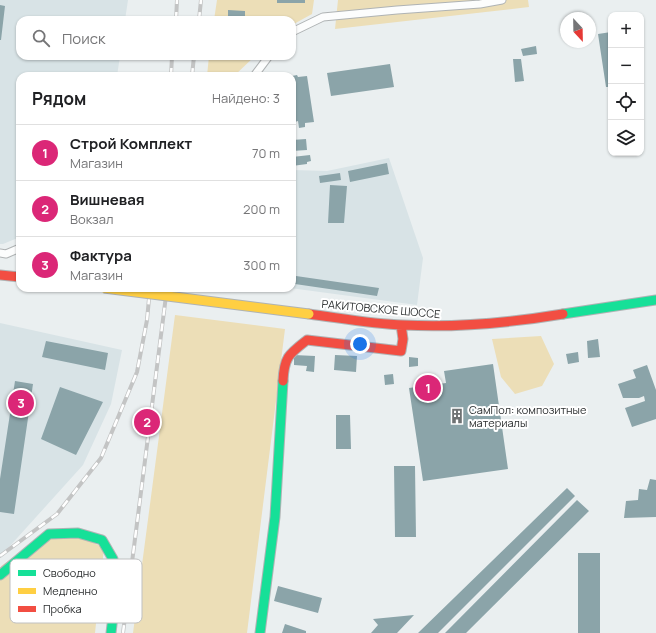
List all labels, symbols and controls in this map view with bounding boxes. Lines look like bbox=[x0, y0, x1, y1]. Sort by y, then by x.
north arrow bbox=[560, 12, 596, 48]
map controls bbox=[608, 12, 644, 156]
button: + bbox=[608, 12, 644, 48]
search box bbox=[16, 16, 296, 60]
icon: search bbox=[30, 27, 52, 49]
text: Поиск bbox=[62, 28, 106, 49]
button: − bbox=[608, 48, 644, 84]
button: locate bbox=[608, 84, 644, 120]
text: Рядом bbox=[32, 87, 86, 110]
text: Найдено: 3 bbox=[212, 89, 280, 107]
button: layers bbox=[608, 120, 644, 156]
text: Строй Комплект bbox=[70, 133, 192, 154]
text: 1 bbox=[42, 144, 48, 162]
text: 70 m bbox=[252, 144, 280, 162]
text: Магазин bbox=[70, 154, 123, 172]
text: Вишневая bbox=[70, 189, 145, 210]
text: 2 bbox=[41, 200, 49, 218]
text: 200 m bbox=[243, 200, 280, 218]
text: Вокзал bbox=[70, 210, 113, 228]
text: Фактура bbox=[70, 245, 132, 266]
text: 3 bbox=[41, 256, 49, 274]
text: 300 m bbox=[243, 256, 280, 274]
text: Магазин bbox=[70, 266, 123, 284]
street label: РАКИТОВСКОЕ ШОССЕ bbox=[321, 296, 441, 321]
your location bbox=[350, 334, 370, 354]
pin: 1 bbox=[415, 373, 441, 403]
pin: 3 bbox=[8, 388, 34, 418]
place label: СамПол: композитные материалы bbox=[469, 402, 587, 430]
pin: 2 bbox=[134, 407, 160, 437]
building icon: СамПол: композитные материалы bbox=[448, 407, 466, 425]
legend bbox=[10, 559, 142, 623]
text: Свободно bbox=[43, 565, 96, 580]
text: Медленно bbox=[43, 583, 98, 598]
text: Пробка bbox=[43, 601, 82, 616]

